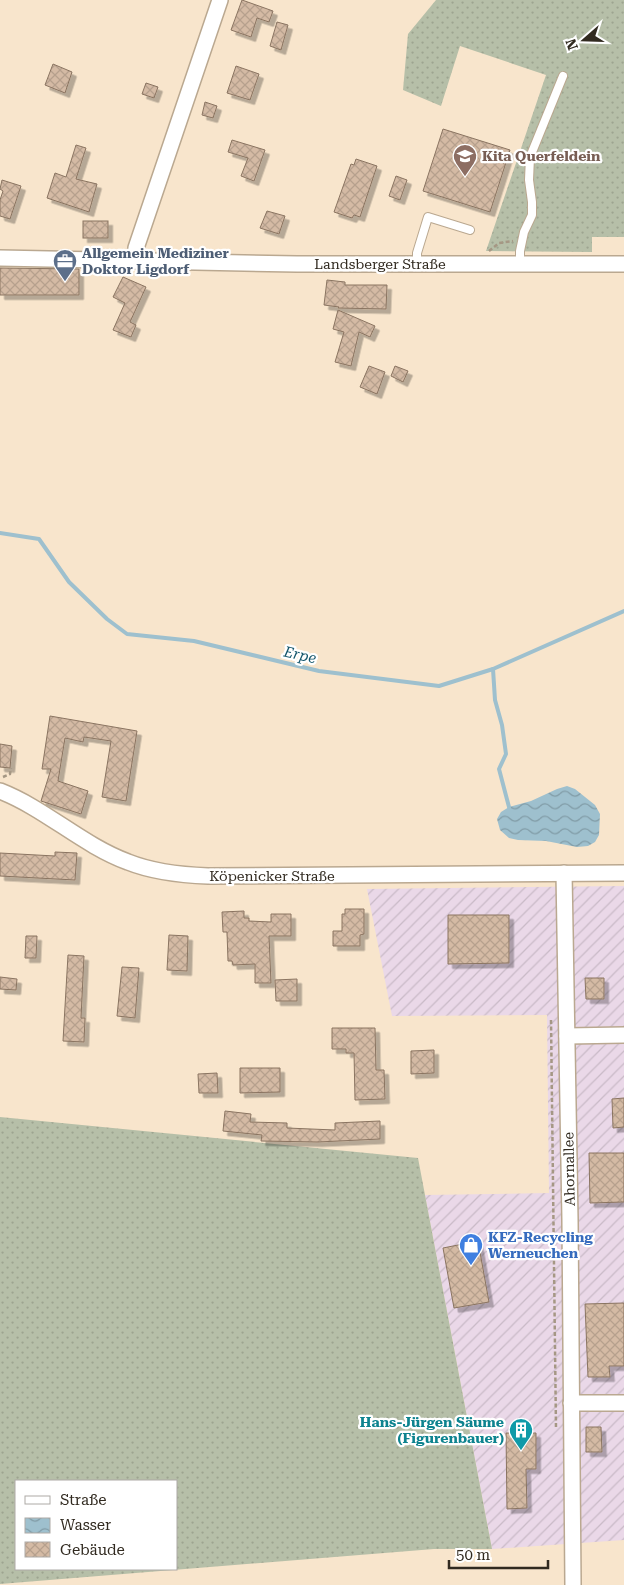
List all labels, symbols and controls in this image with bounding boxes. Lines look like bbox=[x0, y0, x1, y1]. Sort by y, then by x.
north arrow bbox=[559, 15, 609, 65]
text: N bbox=[562, 36, 581, 52]
school or university icon: Kita Querfeldein bbox=[452, 143, 478, 177]
place label: Kita Querfeldein bbox=[482, 148, 601, 164]
place label: Allgemein Mediziner Doktor Ligdorf bbox=[82, 245, 230, 277]
office icon: Allgemein Mediziner Doktor Ligdorf bbox=[52, 248, 78, 282]
street label: Landsberger Straße bbox=[314, 256, 446, 272]
water label: Erpe bbox=[281, 642, 318, 668]
street label: Köpenicker Straße bbox=[209, 868, 335, 884]
street label: Ahornallee bbox=[560, 1132, 578, 1206]
place label: KFZ-Recycling Werneuchen bbox=[488, 1229, 593, 1261]
shop icon: KFZ-Recycling Werneuchen bbox=[458, 1232, 484, 1266]
place label: Hans-Jürgen Säume (Figurenbauer) bbox=[360, 1414, 504, 1446]
building icon: Hans-Jürgen Säume (Figurenbauer) bbox=[508, 1417, 534, 1451]
legend bbox=[15, 1480, 178, 1570]
text: Straße bbox=[60, 1491, 107, 1509]
text: Wasser bbox=[60, 1516, 111, 1534]
scale bar bbox=[449, 1538, 548, 1570]
text: Gebäude bbox=[60, 1541, 125, 1559]
text: 50 m bbox=[456, 1546, 491, 1564]

